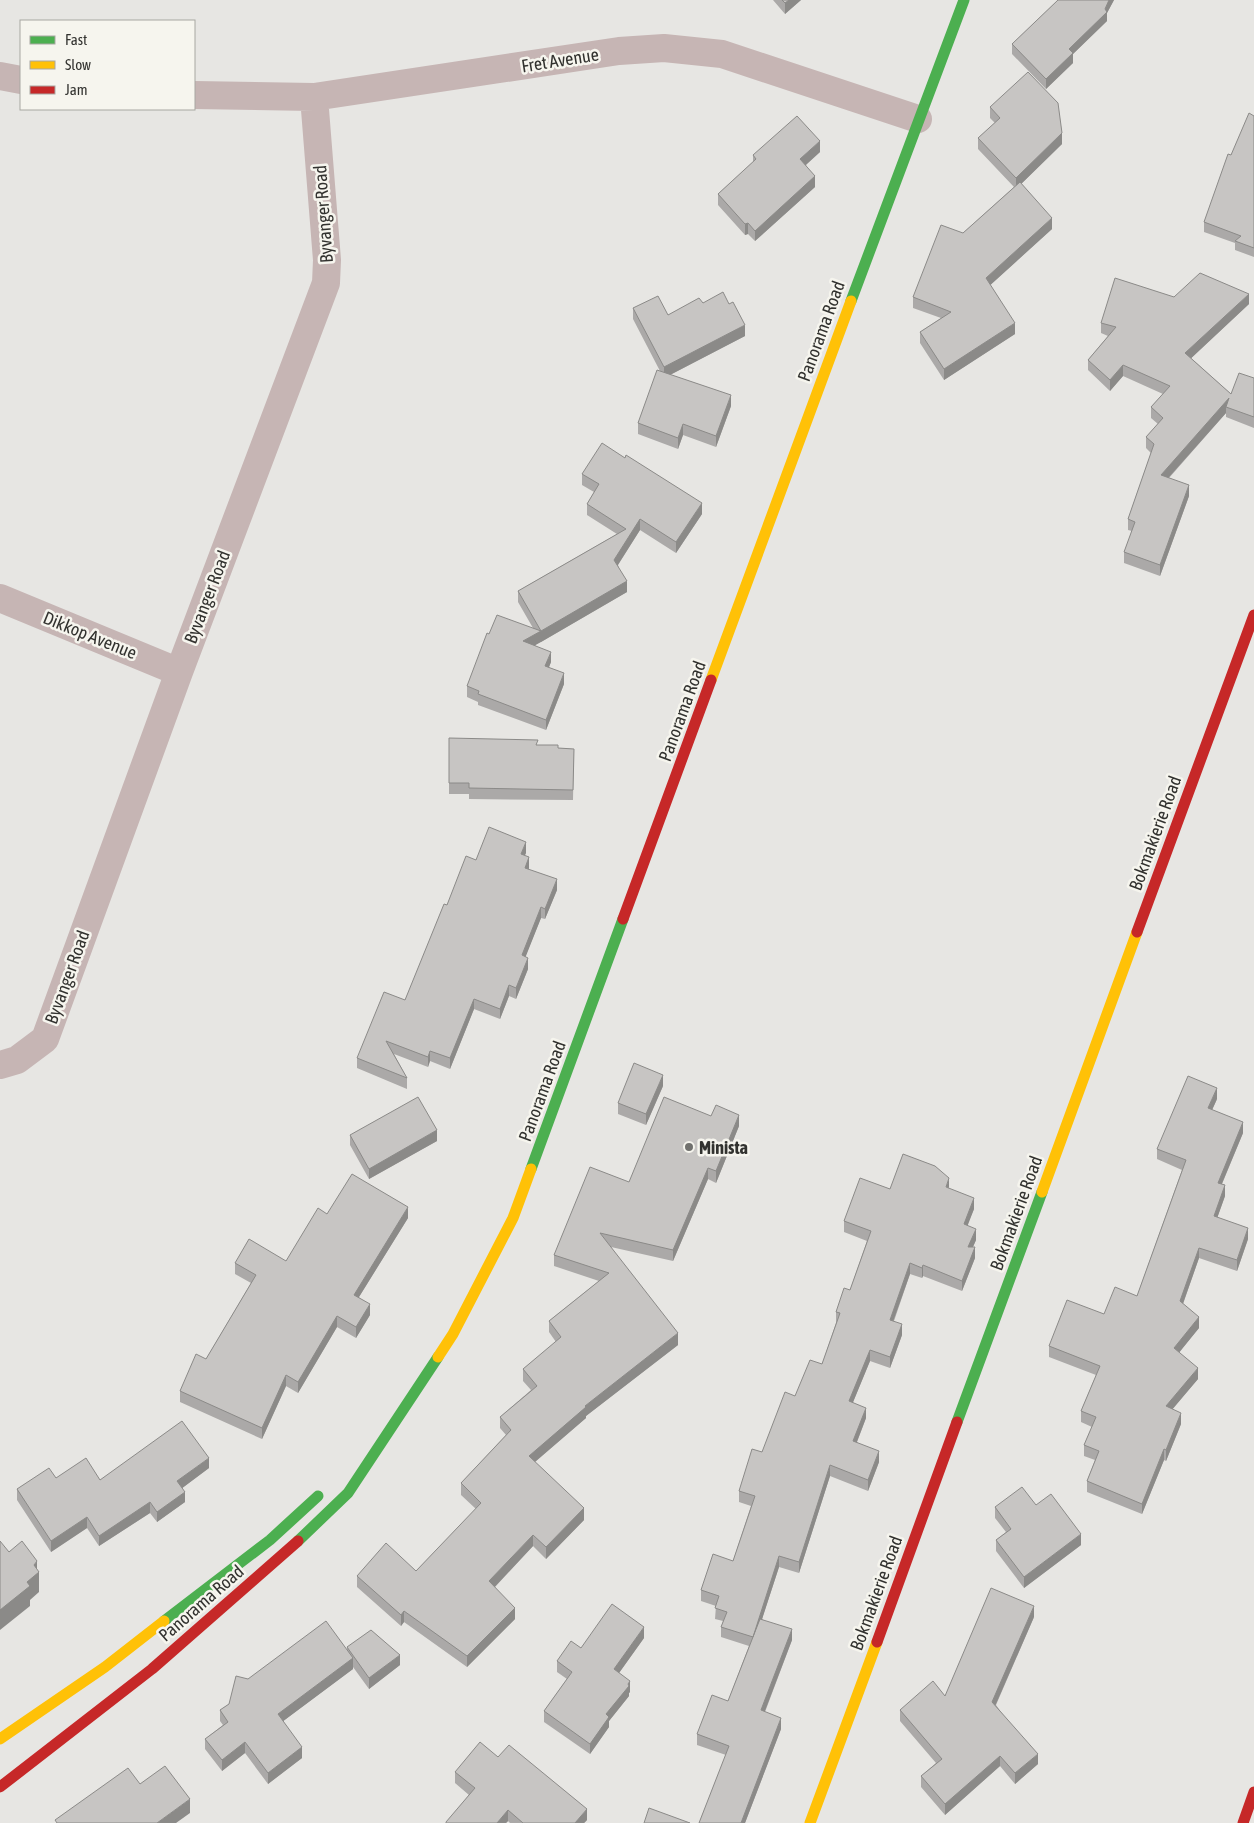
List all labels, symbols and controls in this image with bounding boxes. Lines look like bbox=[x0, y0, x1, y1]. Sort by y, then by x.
legend bbox=[20, 20, 195, 110]
text: Fast bbox=[65, 31, 87, 48]
street label: Fret Avenue bbox=[520, 44, 600, 76]
text: Slow bbox=[65, 56, 91, 73]
text: Jam bbox=[65, 81, 88, 98]
street label: Byvanger Road bbox=[309, 164, 337, 264]
street label: Panorama Road bbox=[793, 278, 849, 384]
street label: Byvanger Road bbox=[180, 547, 234, 647]
street label: Dikkop Avenue bbox=[40, 607, 140, 663]
street label: Panorama Road bbox=[654, 658, 710, 764]
street label: Bokmakierie Road bbox=[1125, 773, 1185, 893]
street label: Byvanger Road bbox=[40, 927, 94, 1027]
street label: Panorama Road bbox=[514, 1038, 570, 1144]
place label: Minista bbox=[699, 1137, 748, 1158]
marker: Minista bbox=[683, 1141, 695, 1153]
street label: Bokmakierie Road bbox=[986, 1153, 1046, 1273]
street label: Bokmakierie Road bbox=[846, 1533, 906, 1653]
street label: Panorama Road bbox=[154, 1560, 248, 1646]

